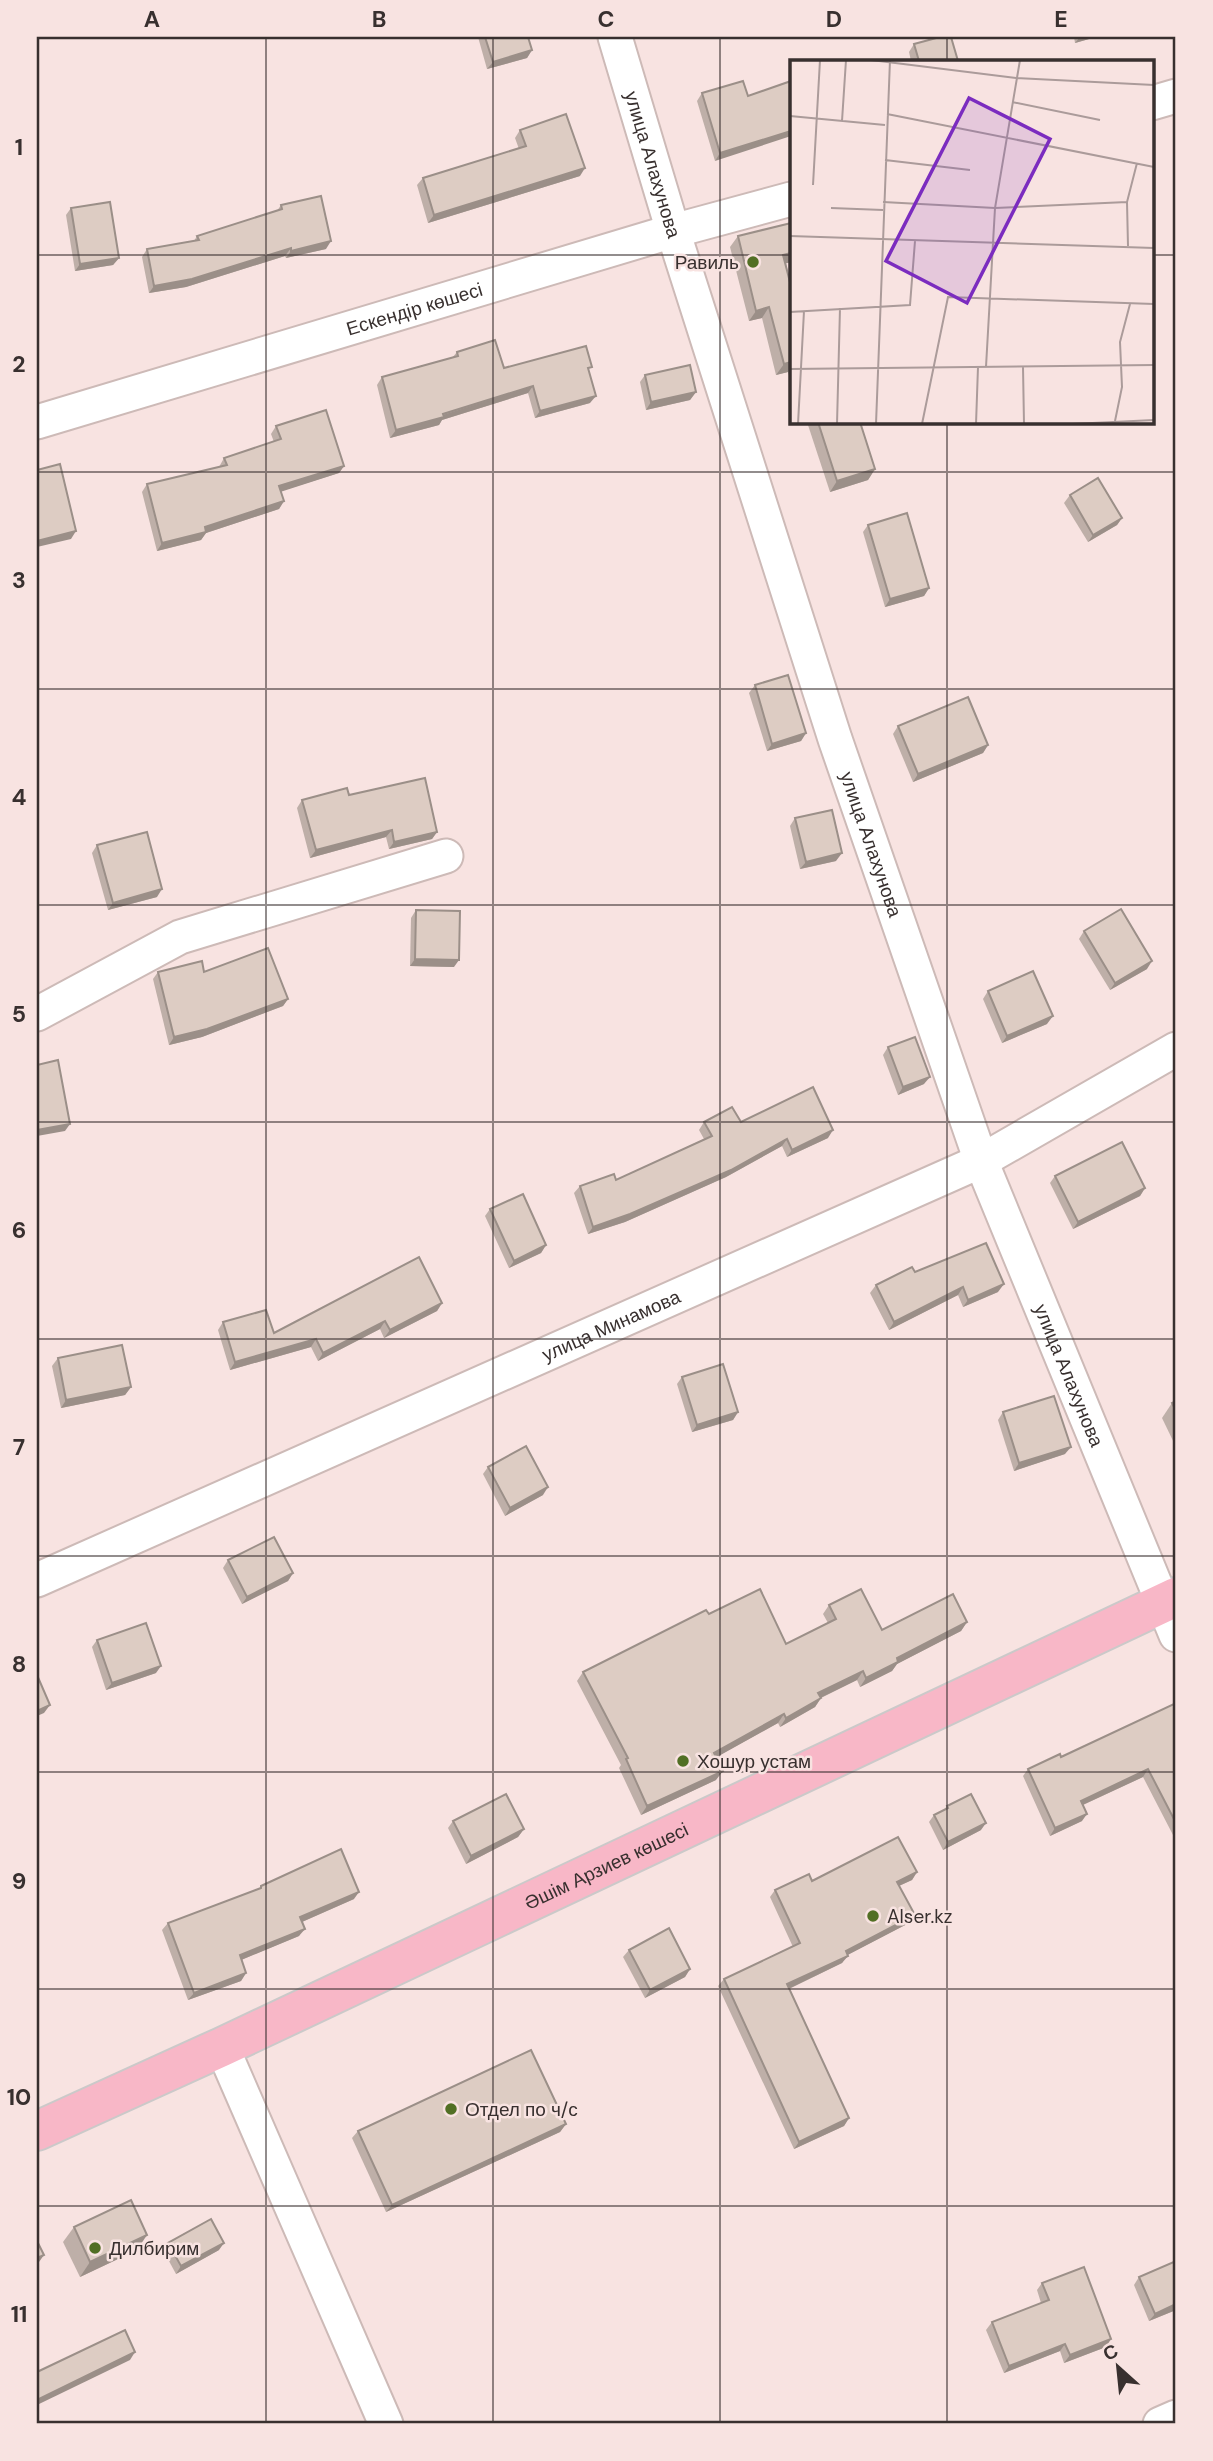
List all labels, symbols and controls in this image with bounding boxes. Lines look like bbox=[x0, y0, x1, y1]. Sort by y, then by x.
text: A bbox=[144, 4, 160, 34]
text: B bbox=[372, 4, 386, 34]
text: C bbox=[598, 4, 614, 34]
text: D bbox=[826, 4, 842, 34]
text: E bbox=[1054, 4, 1068, 34]
inset map bbox=[790, 60, 1154, 424]
street label: улица Алахунова bbox=[619, 88, 687, 242]
text: 1 bbox=[15, 132, 23, 162]
place label: Равиль bbox=[675, 250, 739, 275]
marker: Равиль bbox=[745, 254, 761, 270]
street label: Ескендір көшесі bbox=[343, 276, 485, 341]
text: 2 bbox=[12, 349, 26, 379]
text: 3 bbox=[12, 565, 26, 595]
street label: улица Алахунова bbox=[835, 768, 908, 921]
text: 4 bbox=[12, 782, 27, 812]
text: 5 bbox=[12, 999, 26, 1029]
text: 6 bbox=[12, 1215, 26, 1245]
street label: улица Минамова bbox=[538, 1283, 685, 1367]
street label: улица Алахунова bbox=[1029, 1300, 1110, 1451]
text: 7 bbox=[13, 1432, 25, 1462]
text: 8 bbox=[12, 1649, 26, 1679]
place label: Хошур устам bbox=[697, 1749, 811, 1774]
marker: Хошур устам bbox=[675, 1753, 691, 1769]
street label: Әшім Арзиев көшесі bbox=[520, 1816, 692, 1915]
text: 9 bbox=[12, 1866, 26, 1896]
place label: Alser.kz bbox=[887, 1904, 953, 1929]
marker: Alser.kz bbox=[865, 1908, 881, 1924]
text: 10 bbox=[7, 2082, 31, 2112]
place label: Отдел по ч/с bbox=[465, 2097, 578, 2122]
marker: Отдел по ч/с bbox=[443, 2101, 459, 2117]
place label: Дилбирим bbox=[109, 2236, 199, 2261]
marker: Дилбирим bbox=[87, 2240, 103, 2256]
text: 11 bbox=[11, 2299, 27, 2329]
north arrow bbox=[1084, 2332, 1154, 2402]
text: С bbox=[1099, 2338, 1123, 2367]

